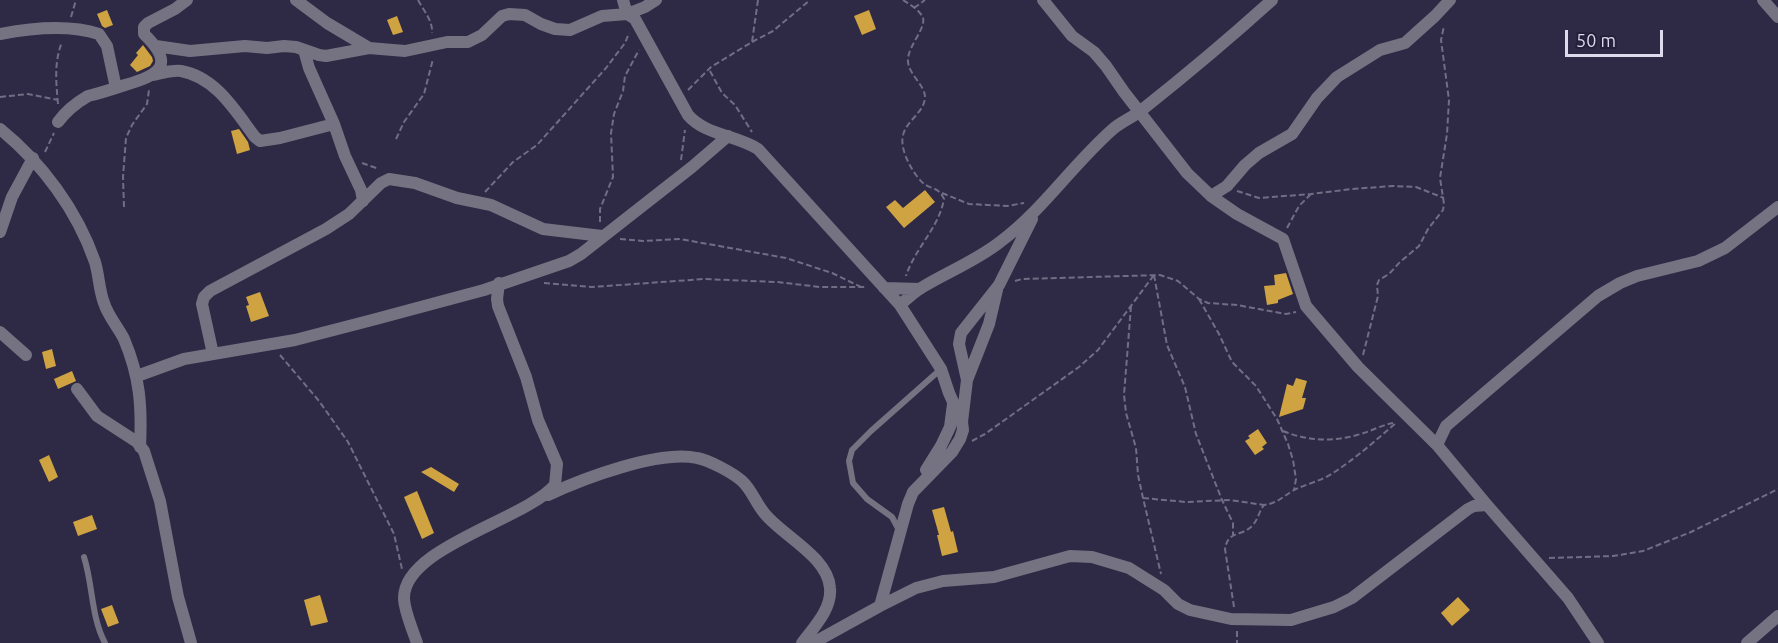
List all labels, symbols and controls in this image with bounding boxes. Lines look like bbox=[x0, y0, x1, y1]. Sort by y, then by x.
scale bar bbox=[1568, 18, 1666, 56]
text: 50 m bbox=[1576, 30, 1616, 50]

